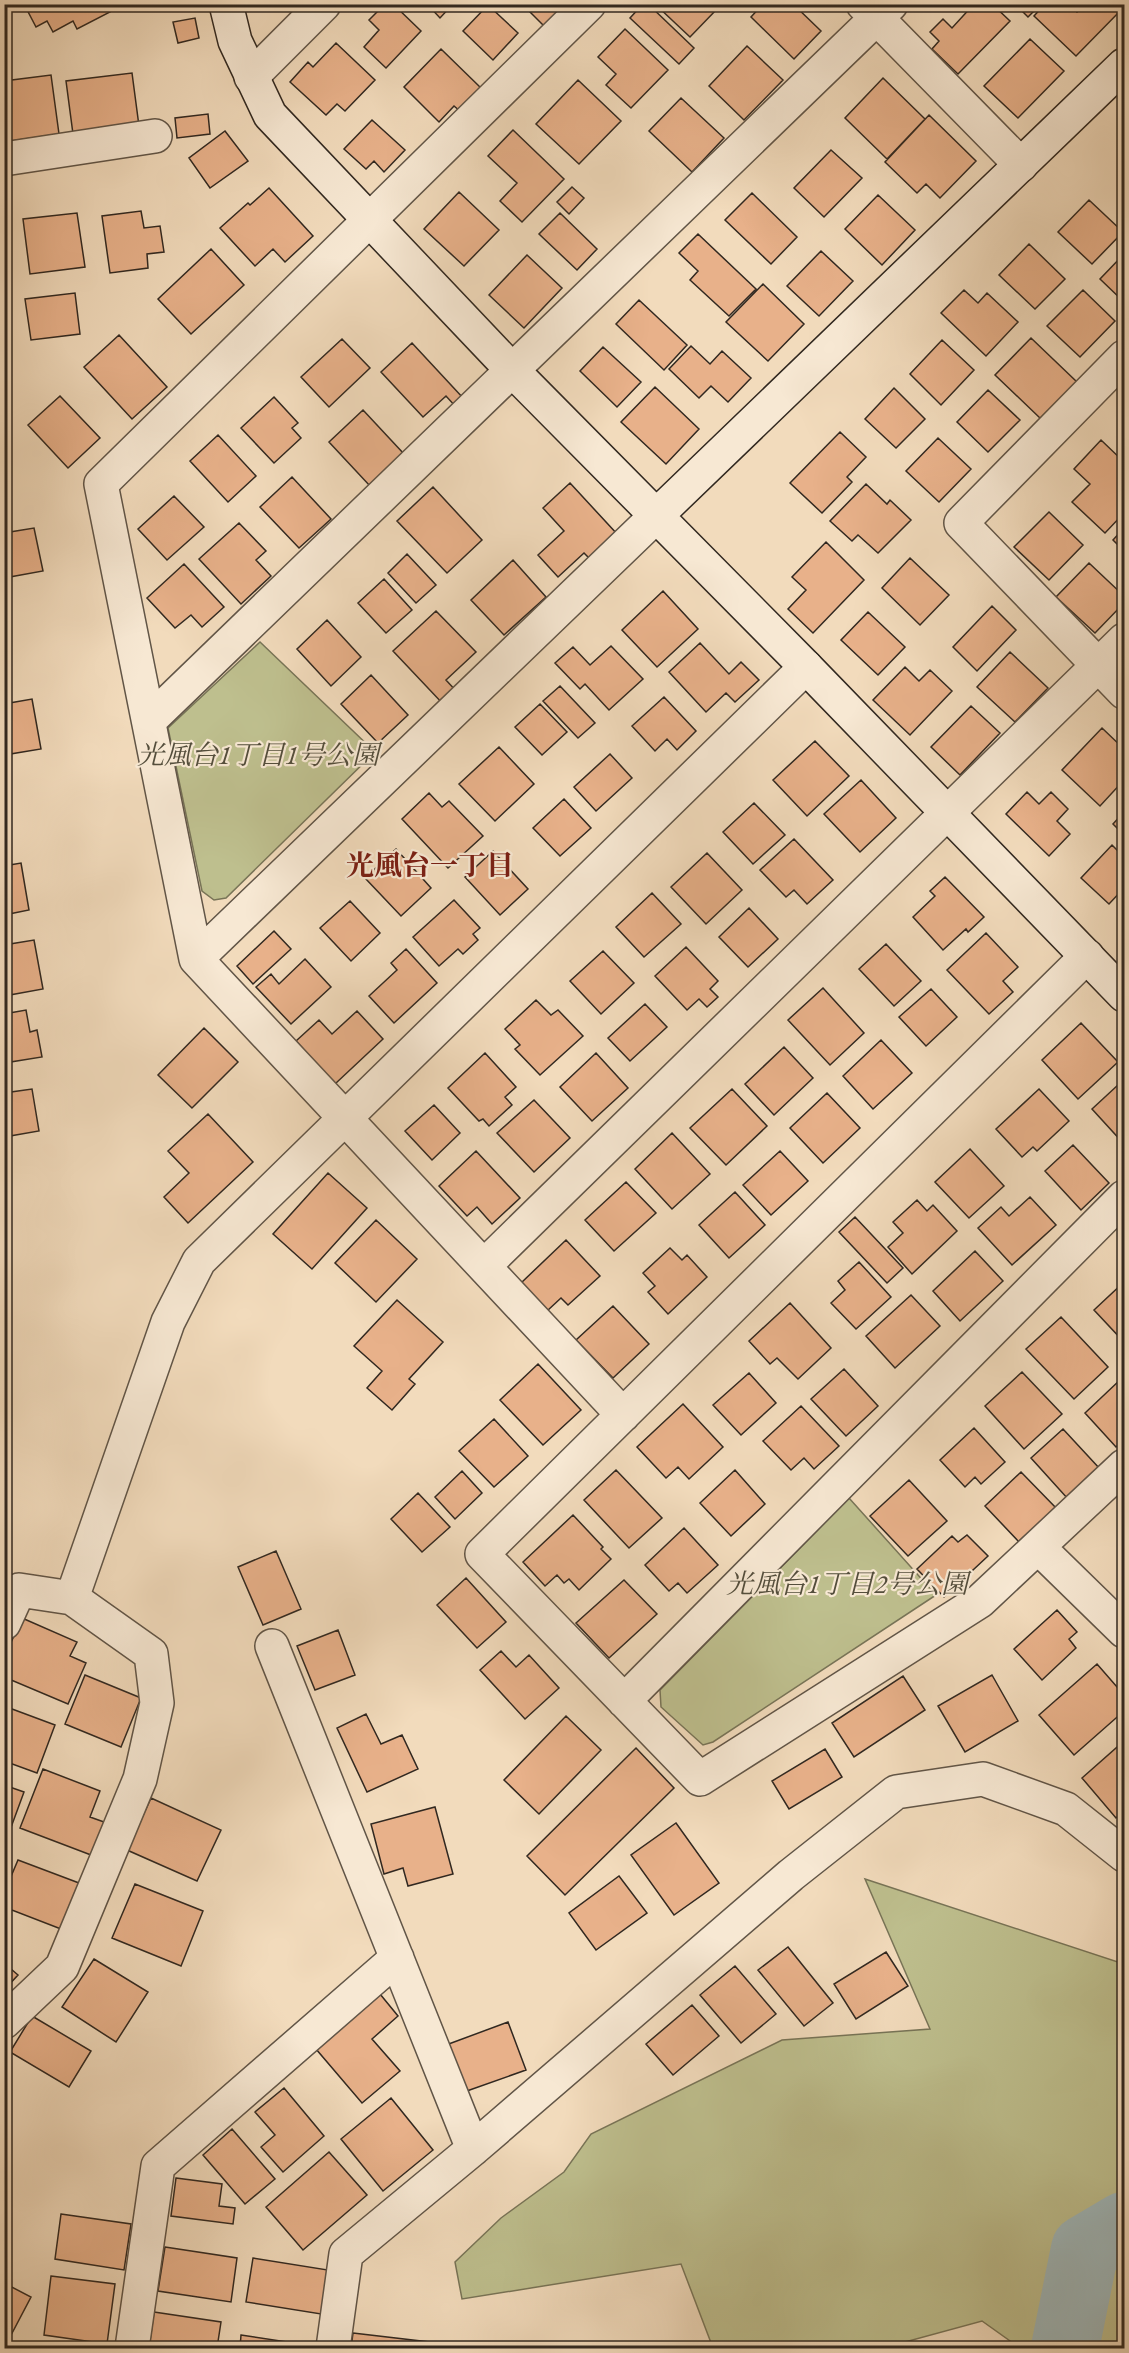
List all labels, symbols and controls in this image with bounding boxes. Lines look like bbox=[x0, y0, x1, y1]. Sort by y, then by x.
park label: 光風台1丁目1号公園 bbox=[137, 737, 383, 772]
district label: 光風台一丁目 bbox=[346, 847, 514, 883]
park label: 光風台1丁目2号公園 bbox=[726, 1566, 972, 1601]

